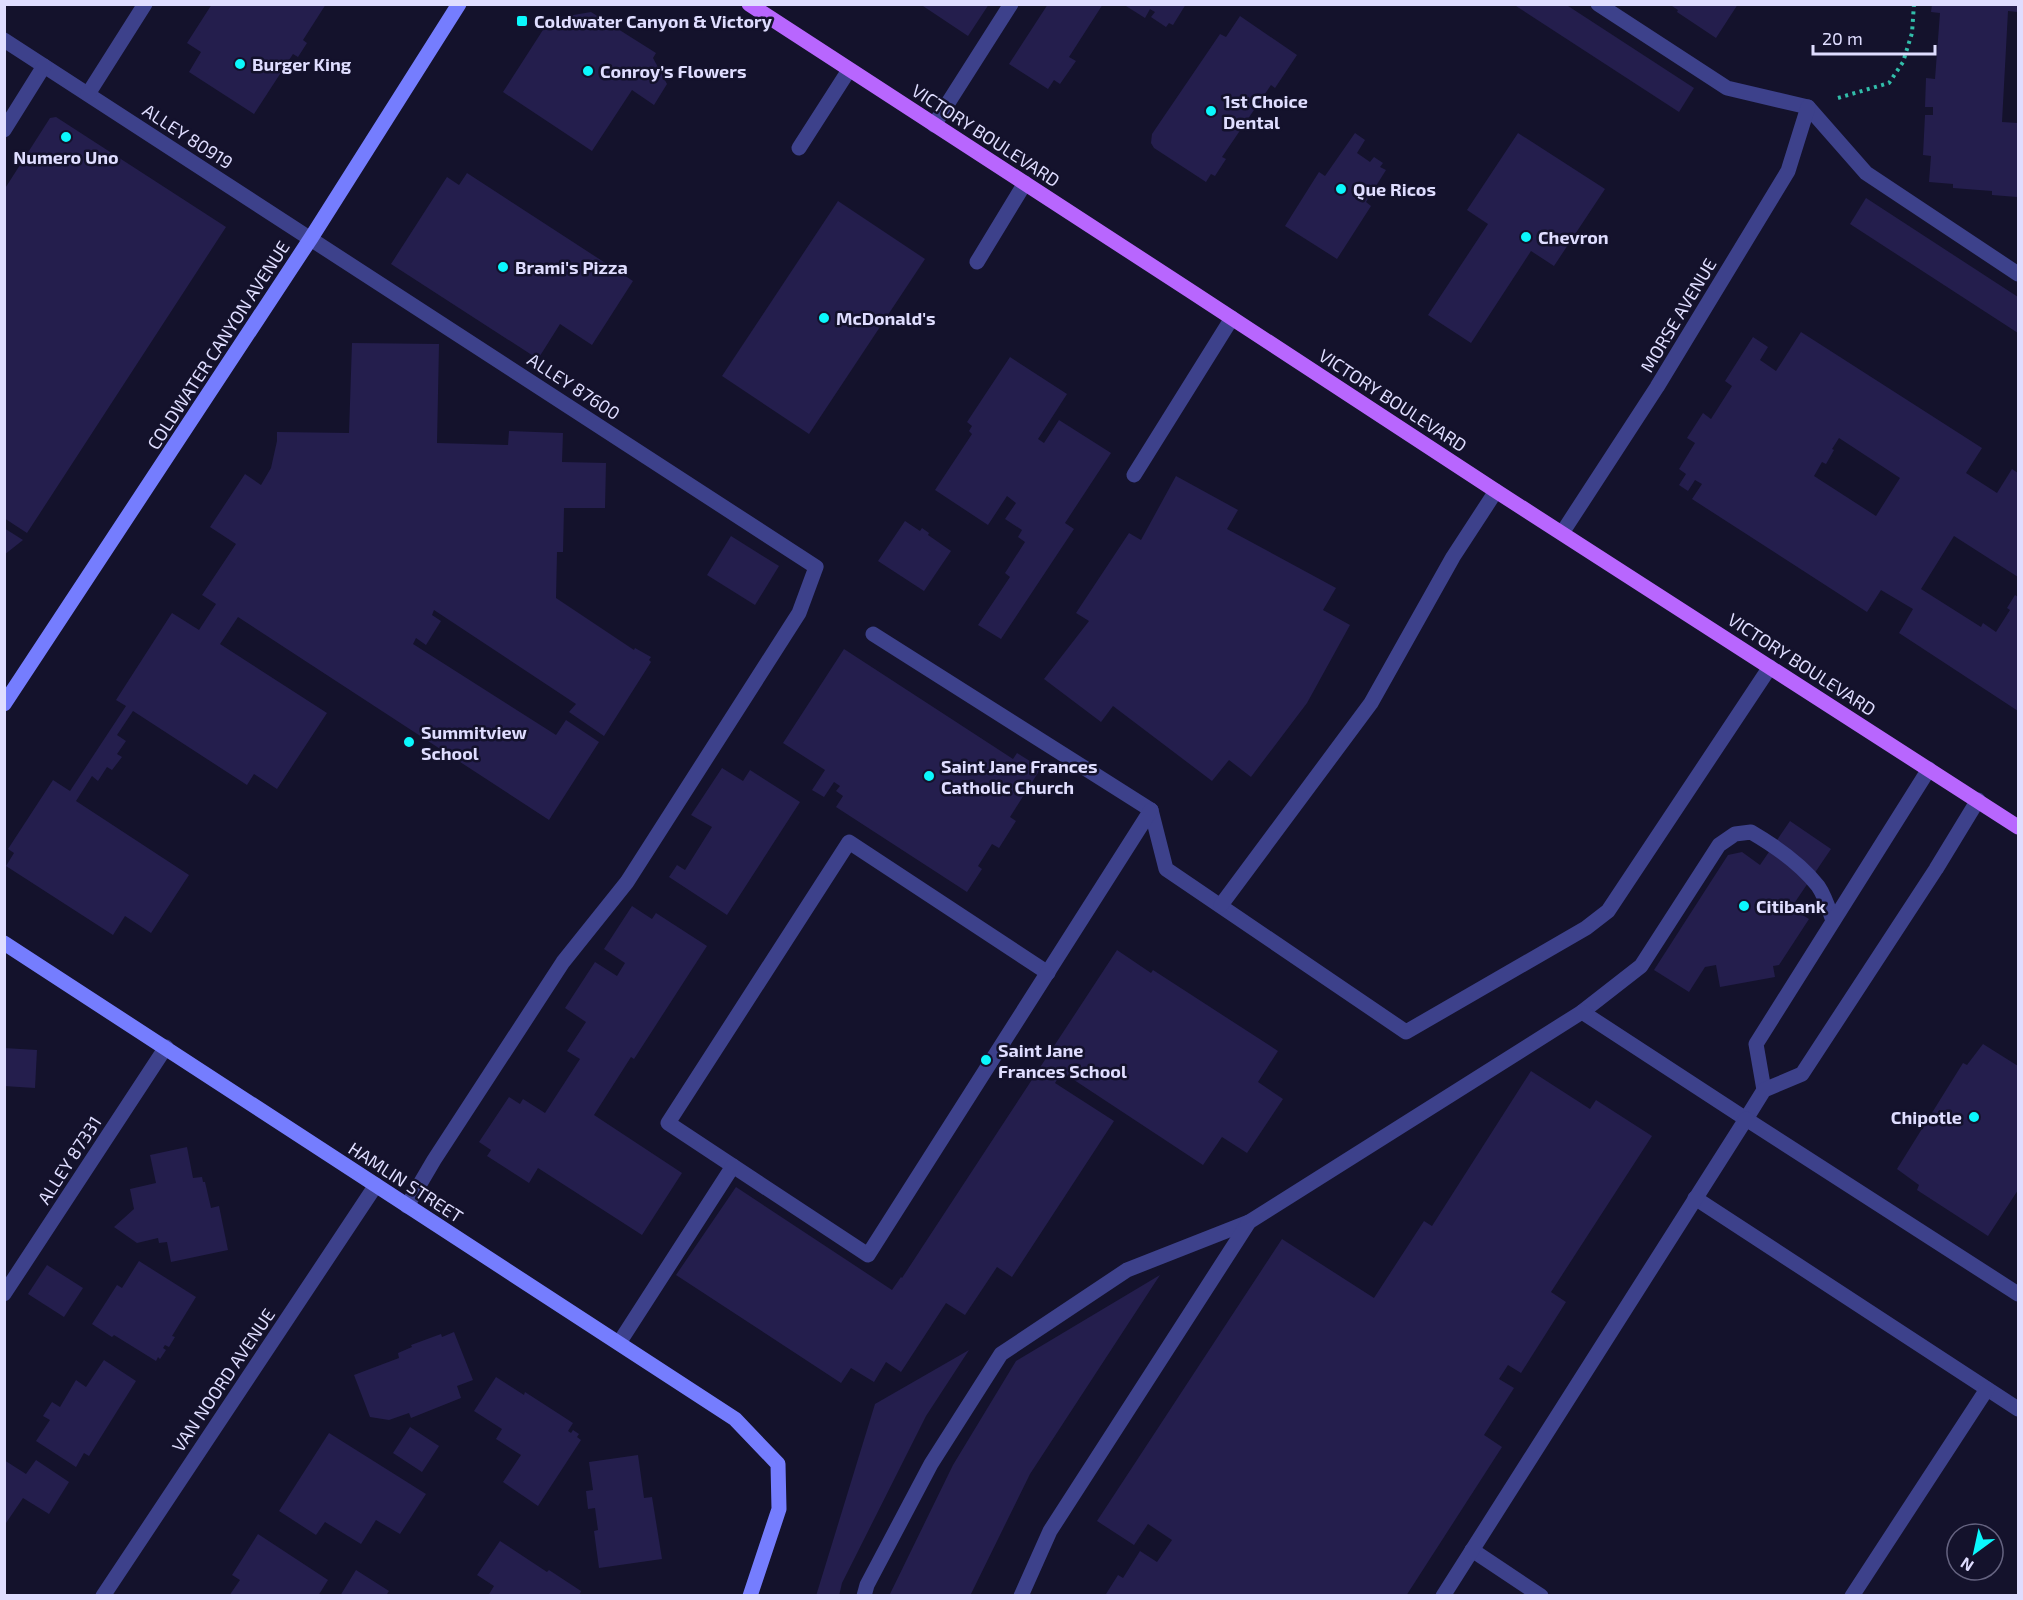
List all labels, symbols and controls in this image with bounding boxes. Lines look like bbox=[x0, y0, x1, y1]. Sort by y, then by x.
place label: Coldwater Canyon & Victory bbox=[534, 10, 773, 32]
marker: Coldwater Canyon & Victory bbox=[515, 14, 529, 28]
scale bar bbox=[1813, 18, 1934, 56]
text: 20 m bbox=[1822, 27, 1863, 49]
place label: Burger King bbox=[252, 53, 352, 75]
marker: Burger King bbox=[233, 57, 247, 71]
place label: Conroy’s Flowers bbox=[600, 60, 746, 82]
marker: Conroy’s Flowers bbox=[581, 64, 595, 78]
street label: VICTORY BOULEVARD bbox=[908, 79, 1064, 191]
place label: 1st Choice Dental bbox=[1223, 90, 1308, 133]
street label: ALLEY 80919 bbox=[139, 99, 237, 173]
marker: 1st Choice Dental bbox=[1204, 104, 1218, 118]
marker: Numero Uno bbox=[59, 130, 73, 144]
place label: Numero Uno bbox=[13, 146, 119, 168]
place label: Que Ricos bbox=[1353, 178, 1436, 200]
marker: Que Ricos bbox=[1334, 182, 1348, 196]
place label: Chevron bbox=[1538, 226, 1609, 248]
marker: Chevron bbox=[1519, 230, 1533, 244]
street label: COLDWATER CANYON AVENUE bbox=[142, 236, 294, 454]
street label: MORSE AVENUE bbox=[1635, 254, 1721, 376]
place label: Brami's Pizza bbox=[515, 256, 628, 278]
marker: Brami's Pizza bbox=[496, 260, 510, 274]
place label: McDonald's bbox=[836, 307, 936, 329]
marker: McDonald's bbox=[817, 311, 831, 325]
street label: VICTORY BOULEVARD bbox=[1315, 344, 1471, 456]
street label: ALLEY 87600 bbox=[524, 348, 624, 424]
street label: VICTORY BOULEVARD bbox=[1724, 608, 1880, 720]
place label: Summitview School bbox=[421, 721, 528, 764]
marker: Summitview School bbox=[402, 735, 416, 749]
place label: Saint Jane Frances Catholic Church bbox=[941, 755, 1098, 798]
marker: Saint Jane Frances Catholic Church bbox=[922, 769, 936, 783]
place label: Citibank bbox=[1756, 895, 1826, 917]
marker: Citibank bbox=[1737, 899, 1751, 913]
place label: Saint Jane Frances School bbox=[998, 1039, 1127, 1082]
marker: Saint Jane Frances School bbox=[979, 1053, 993, 1067]
place label: Chipotle bbox=[1891, 1106, 1962, 1128]
marker: Chipotle bbox=[1967, 1110, 1981, 1124]
street label: ALLEY 87331 bbox=[32, 1112, 106, 1208]
street label: HAMLIN STREET bbox=[345, 1137, 468, 1227]
street label: VAN NOORD AVENUE bbox=[167, 1304, 279, 1456]
north arrow bbox=[1945, 1522, 2005, 1582]
text: N bbox=[1957, 1554, 1977, 1576]

